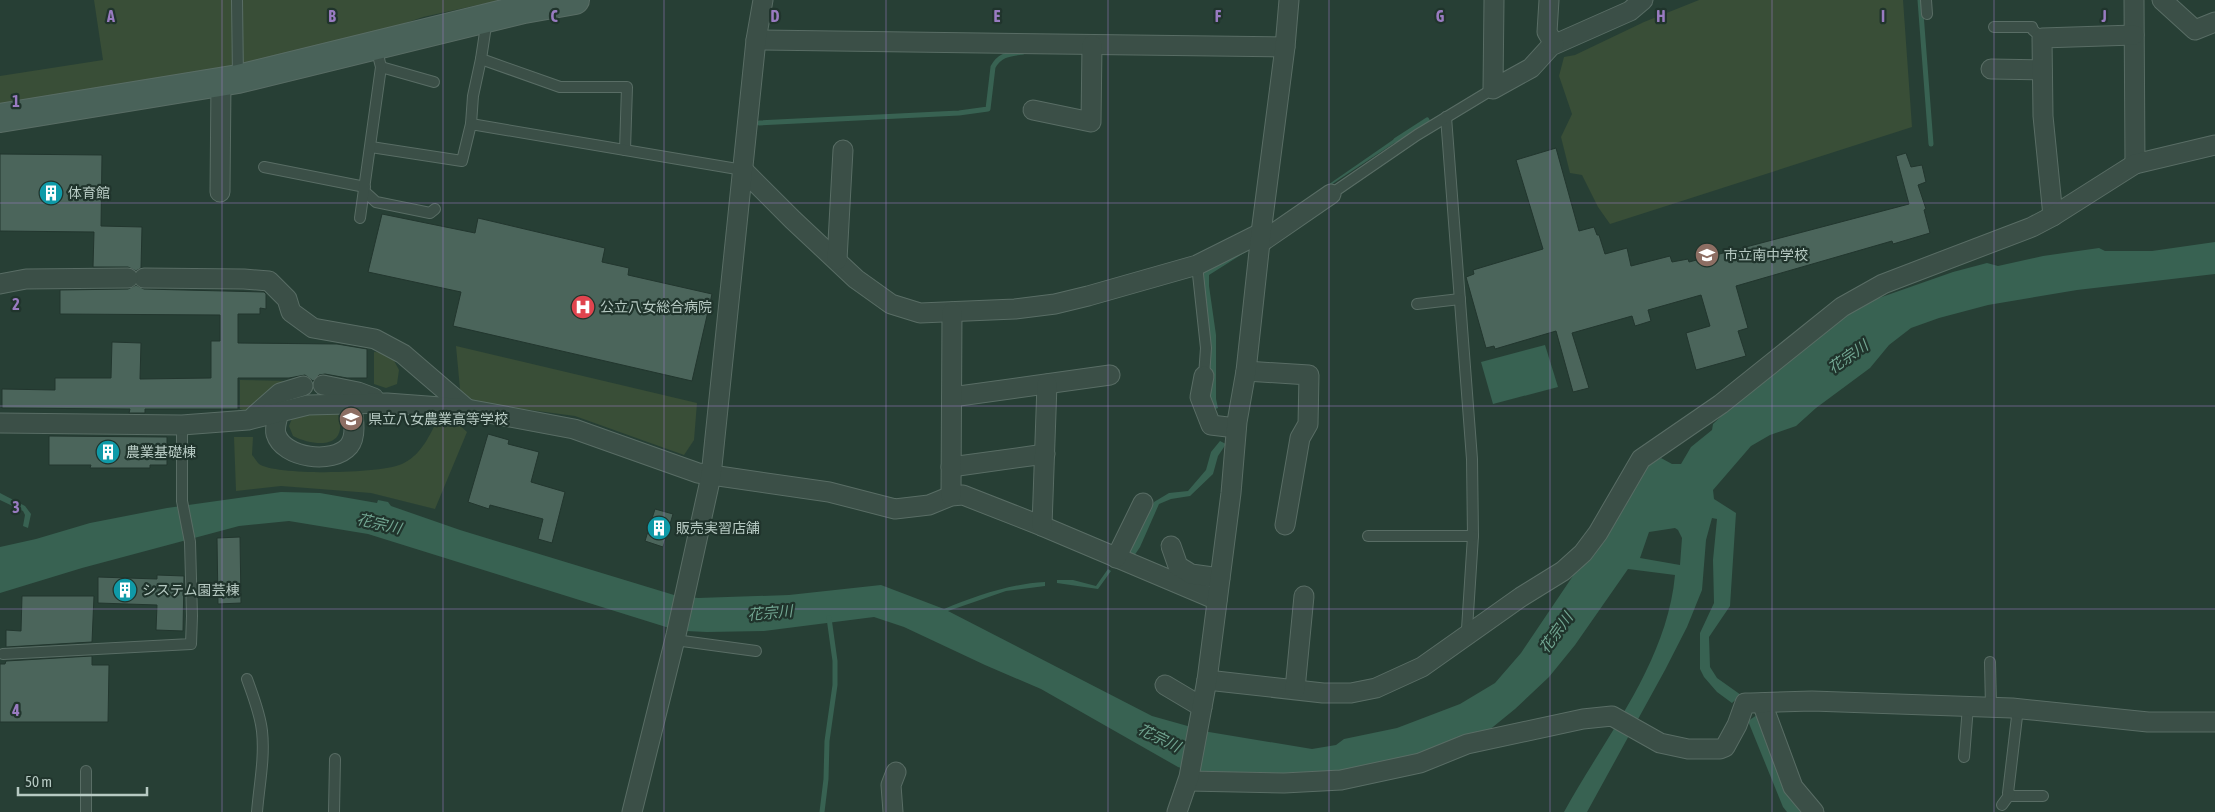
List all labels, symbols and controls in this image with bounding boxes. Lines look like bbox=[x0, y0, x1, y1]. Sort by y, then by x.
text: A bbox=[106, 7, 115, 25]
text: B bbox=[328, 7, 336, 25]
text: C bbox=[550, 7, 558, 25]
text: D bbox=[771, 7, 780, 25]
text: E bbox=[994, 7, 1001, 25]
text: F bbox=[1215, 7, 1222, 25]
text: G bbox=[1436, 7, 1445, 25]
text: H bbox=[1656, 7, 1666, 25]
text: I bbox=[1881, 7, 1885, 25]
text: J bbox=[2100, 7, 2107, 25]
text: 1 bbox=[12, 92, 20, 110]
building icon: 体育館 bbox=[38, 180, 64, 206]
place label: 体育館 bbox=[68, 185, 110, 201]
school or university icon: 市立南中学校 bbox=[1694, 242, 1720, 268]
place label: 市立南中学校 bbox=[1724, 247, 1808, 263]
hospital icon: 公立八女総合病院 bbox=[570, 294, 596, 320]
text: 2 bbox=[12, 295, 20, 313]
place label: 公立八女総合病院 bbox=[600, 299, 712, 315]
water label: 花宗川 bbox=[1824, 336, 1873, 376]
school or university icon: 県立八女農業高等学校 bbox=[338, 406, 364, 432]
place label: 県立八女農業高等学校 bbox=[368, 411, 508, 427]
building icon: 農業基礎棟 bbox=[95, 439, 121, 465]
place label: 農業基礎棟 bbox=[126, 444, 196, 460]
text: 3 bbox=[12, 498, 20, 516]
water label: 花宗川 bbox=[355, 510, 405, 537]
building icon: 販売実習店舗 bbox=[646, 515, 672, 541]
place label: 販売実習店舗 bbox=[676, 520, 760, 536]
building icon: システム園芸棟 bbox=[112, 577, 138, 603]
place label: システム園芸棟 bbox=[142, 582, 240, 598]
water label: 花宗川 bbox=[747, 602, 795, 623]
water label: 花宗川 bbox=[1535, 608, 1577, 656]
text: 4 bbox=[11, 701, 20, 719]
water label: 花宗川 bbox=[1135, 720, 1185, 756]
scale bar bbox=[18, 764, 146, 796]
text: 50 m bbox=[25, 773, 52, 790]

